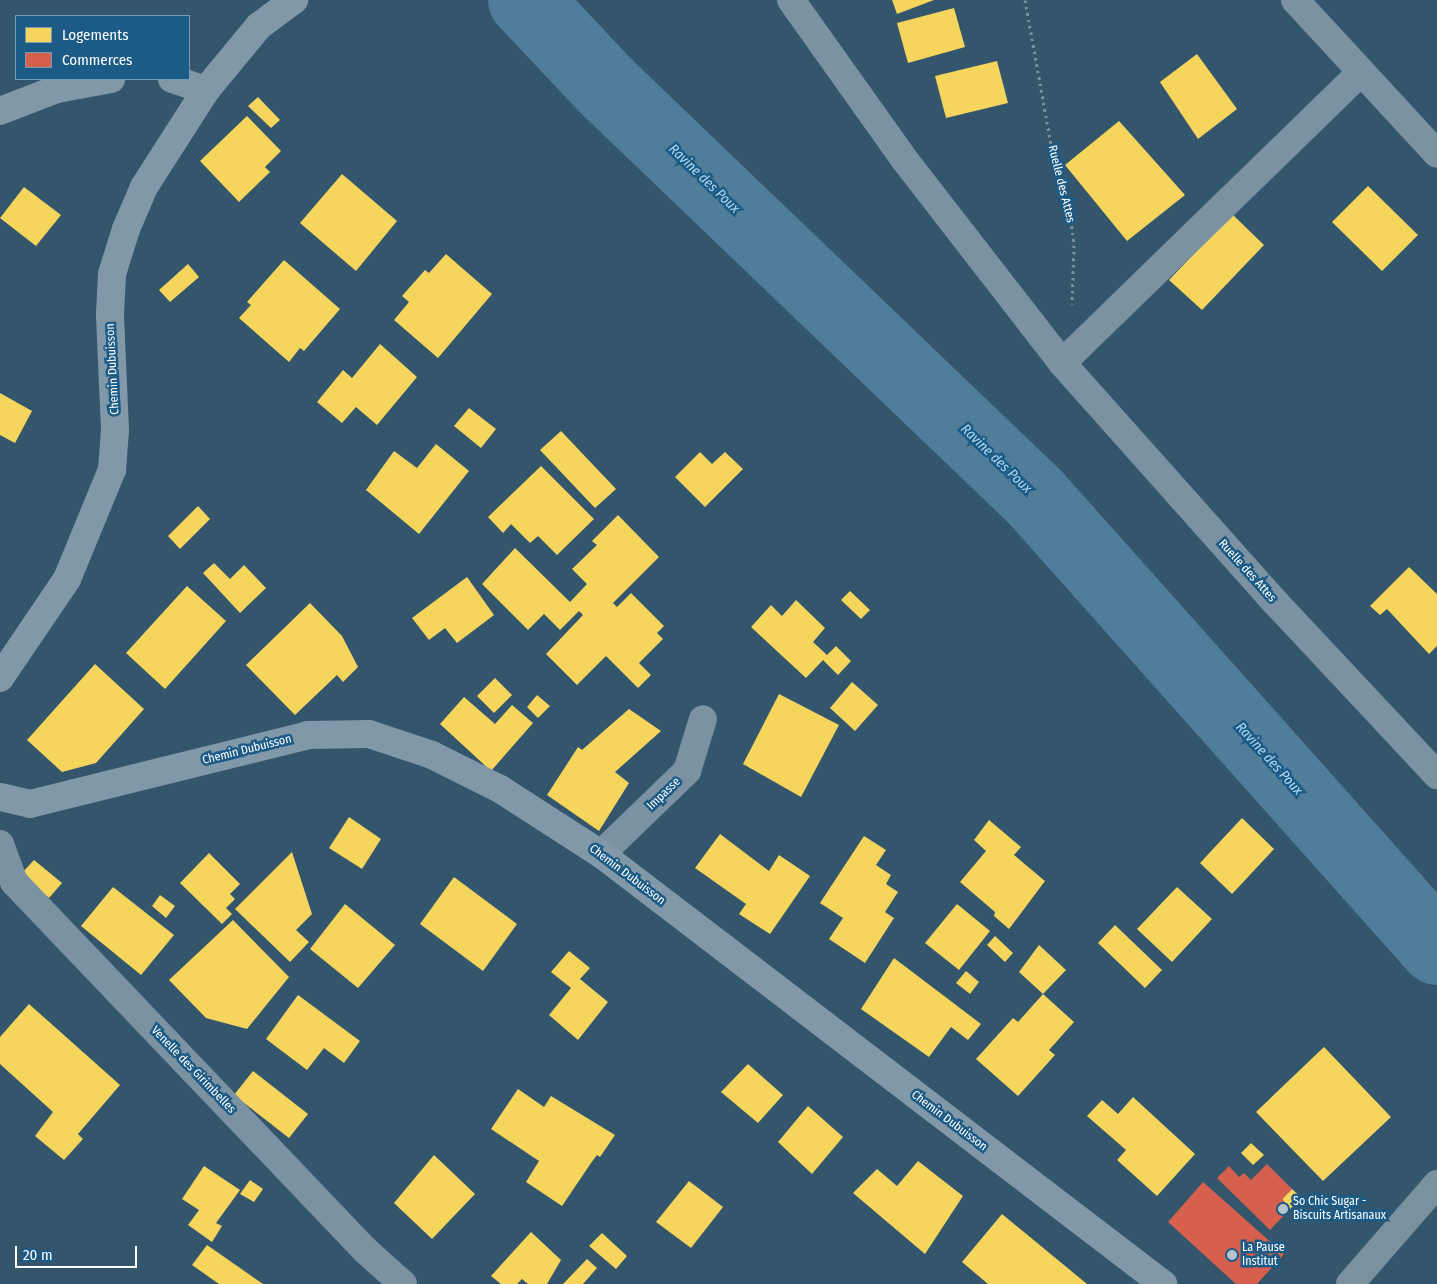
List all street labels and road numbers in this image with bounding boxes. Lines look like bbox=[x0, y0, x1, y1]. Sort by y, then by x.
street label: Ruelle des Attes bbox=[1044, 144, 1078, 224]
street label: Chemin Dubuisson bbox=[103, 323, 123, 415]
street label: Ruelle des Attes bbox=[1215, 537, 1279, 605]
street label: Chemin Dubuisson bbox=[201, 732, 293, 768]
street label: Impasse bbox=[644, 775, 684, 813]
street label: Chemin Dubuisson bbox=[586, 842, 668, 908]
street label: Venelle des Girimbelles bbox=[148, 1024, 238, 1116]
street label: Chemin Dubuisson bbox=[908, 1088, 990, 1154]

